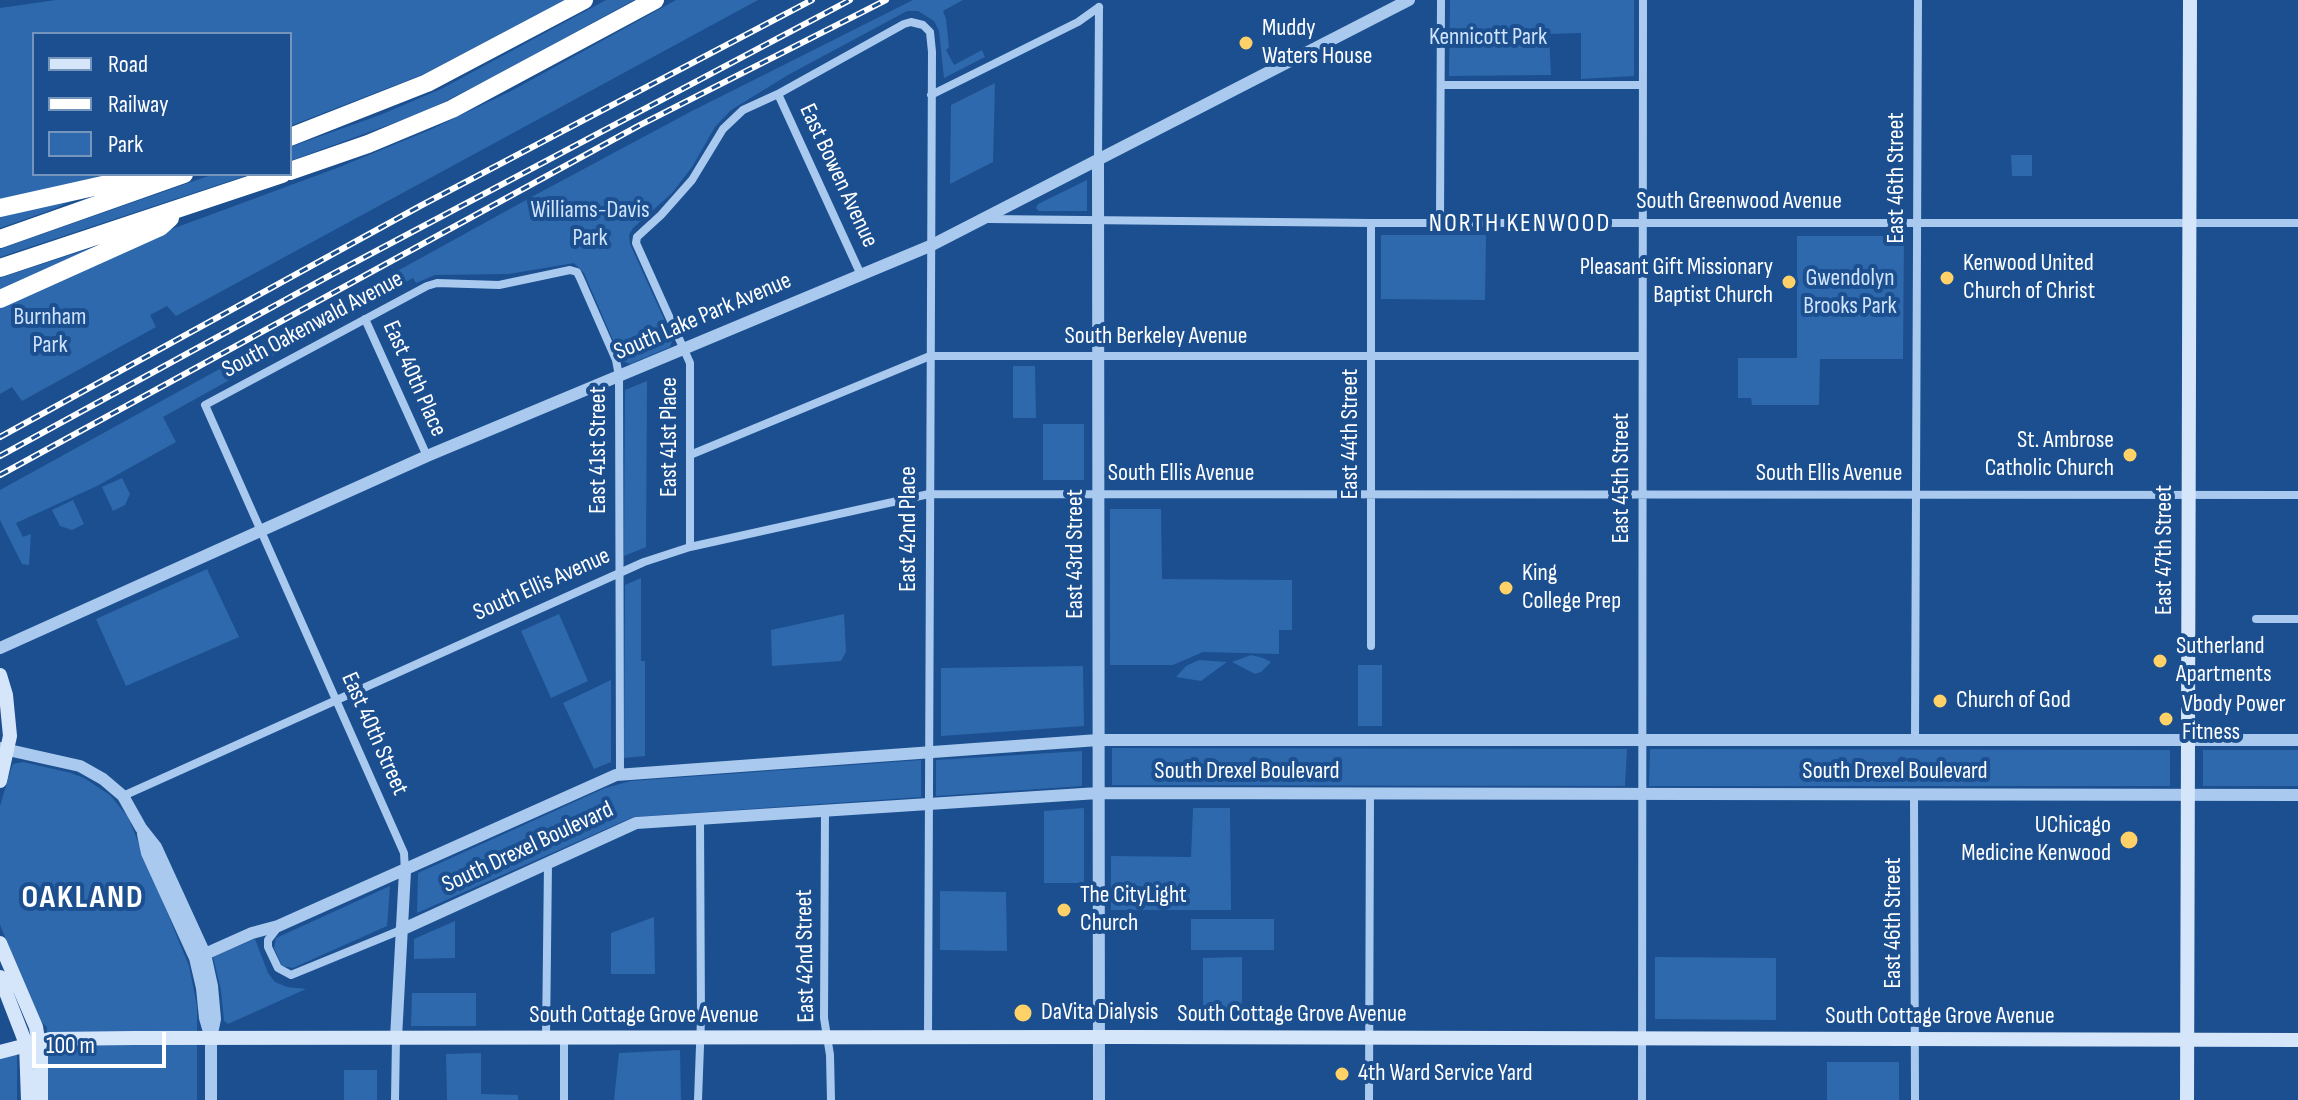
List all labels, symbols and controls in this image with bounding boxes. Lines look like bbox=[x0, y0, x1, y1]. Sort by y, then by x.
place label: Muddy Waters House bbox=[1262, 15, 1372, 71]
park label: Kennicott Park bbox=[1429, 24, 1547, 52]
legend bbox=[32, 32, 292, 176]
marker: Muddy Waters House bbox=[1237, 34, 1255, 52]
text: Road bbox=[108, 50, 148, 79]
text: Railway bbox=[108, 90, 168, 119]
street label: East Bowen Avenue bbox=[792, 100, 884, 252]
street label: East 46th Street bbox=[1883, 112, 1911, 244]
text: Park bbox=[108, 130, 143, 159]
street label: South Greenwood Avenue bbox=[1636, 188, 1842, 216]
park label: Williams-Davis Park bbox=[530, 197, 650, 253]
district label: NORTH KENWOOD bbox=[1429, 208, 1611, 240]
place label: Kenwood United Church of Christ bbox=[1963, 250, 2095, 306]
place label: Pleasant Gift Missionary Baptist Church bbox=[1580, 254, 1773, 310]
street label: South Oakenwald Avenue bbox=[218, 265, 408, 385]
park label: Gwendolyn Brooks Park bbox=[1803, 265, 1897, 321]
street label: South Lake Park Avenue bbox=[610, 267, 796, 367]
marker: Kenwood United Church of Christ bbox=[1938, 269, 1956, 287]
marker: Pleasant Gift Missionary Baptist Church bbox=[1780, 273, 1798, 291]
park label: Burnham Park bbox=[14, 304, 86, 360]
street label: East 40th Place bbox=[376, 317, 452, 441]
street label: South Berkeley Avenue bbox=[1064, 323, 1248, 351]
street label: East 44th Street bbox=[1337, 369, 1365, 499]
street label: East 41st Place bbox=[656, 377, 684, 497]
street label: East 41st Street bbox=[585, 386, 613, 514]
street label: East 45th Street bbox=[1608, 413, 1636, 543]
place label: St. Ambrose Catholic Church bbox=[1985, 427, 2114, 483]
marker: St. Ambrose Catholic Church bbox=[2121, 446, 2139, 464]
street label: South Ellis Avenue bbox=[1108, 460, 1254, 488]
street label: South Ellis Avenue bbox=[1756, 460, 1902, 488]
street label: East 42nd Place bbox=[895, 466, 923, 592]
street label: East 47th Street bbox=[2151, 485, 2179, 615]
street label: East 43rd Street bbox=[1062, 489, 1090, 619]
street label: South Ellis Avenue bbox=[469, 542, 615, 628]
place label: King College Prep bbox=[1522, 560, 1621, 616]
marker: King College Prep bbox=[1497, 579, 1515, 597]
place label: Sutherland Apartments bbox=[2176, 633, 2272, 689]
marker: Sutherland Apartments bbox=[2151, 652, 2169, 670]
street label: East 40th Street bbox=[334, 668, 414, 800]
place label: Church of God bbox=[1956, 687, 2071, 715]
place label: Vbody Power Fitness bbox=[2182, 691, 2286, 747]
marker: Church of God bbox=[1931, 692, 1949, 710]
marker: Vbody Power Fitness bbox=[2157, 710, 2175, 728]
street label: South Drexel Boulevard bbox=[1154, 758, 1340, 786]
street label: South Drexel Boulevard bbox=[1802, 758, 1988, 786]
street label: South Drexel Boulevard bbox=[438, 796, 618, 900]
place label: UChicago Medicine Kenwood bbox=[1961, 812, 2111, 868]
marker: UChicago Medicine Kenwood bbox=[2118, 829, 2140, 851]
street label: East 46th Street bbox=[1880, 857, 1908, 989]
district label: OAKLAND bbox=[21, 880, 145, 918]
place label: The CityLight Church bbox=[1080, 882, 1187, 938]
street label: East 42nd Street bbox=[790, 889, 822, 1023]
marker: The CityLight Church bbox=[1055, 901, 1073, 919]
place label: DaVita Dialysis bbox=[1041, 999, 1158, 1027]
street label: South Cottage Grove Avenue bbox=[1177, 1001, 1407, 1029]
street label: South Cottage Grove Avenue bbox=[529, 1002, 759, 1030]
marker: DaVita Dialysis bbox=[1012, 1002, 1034, 1024]
street label: South Cottage Grove Avenue bbox=[1825, 1003, 2055, 1031]
scale bar bbox=[36, 1016, 170, 1066]
text: 100 m bbox=[46, 1031, 95, 1060]
place label: 4th Ward Service Yard bbox=[1358, 1060, 1532, 1088]
marker: 4th Ward Service Yard bbox=[1333, 1065, 1351, 1083]

